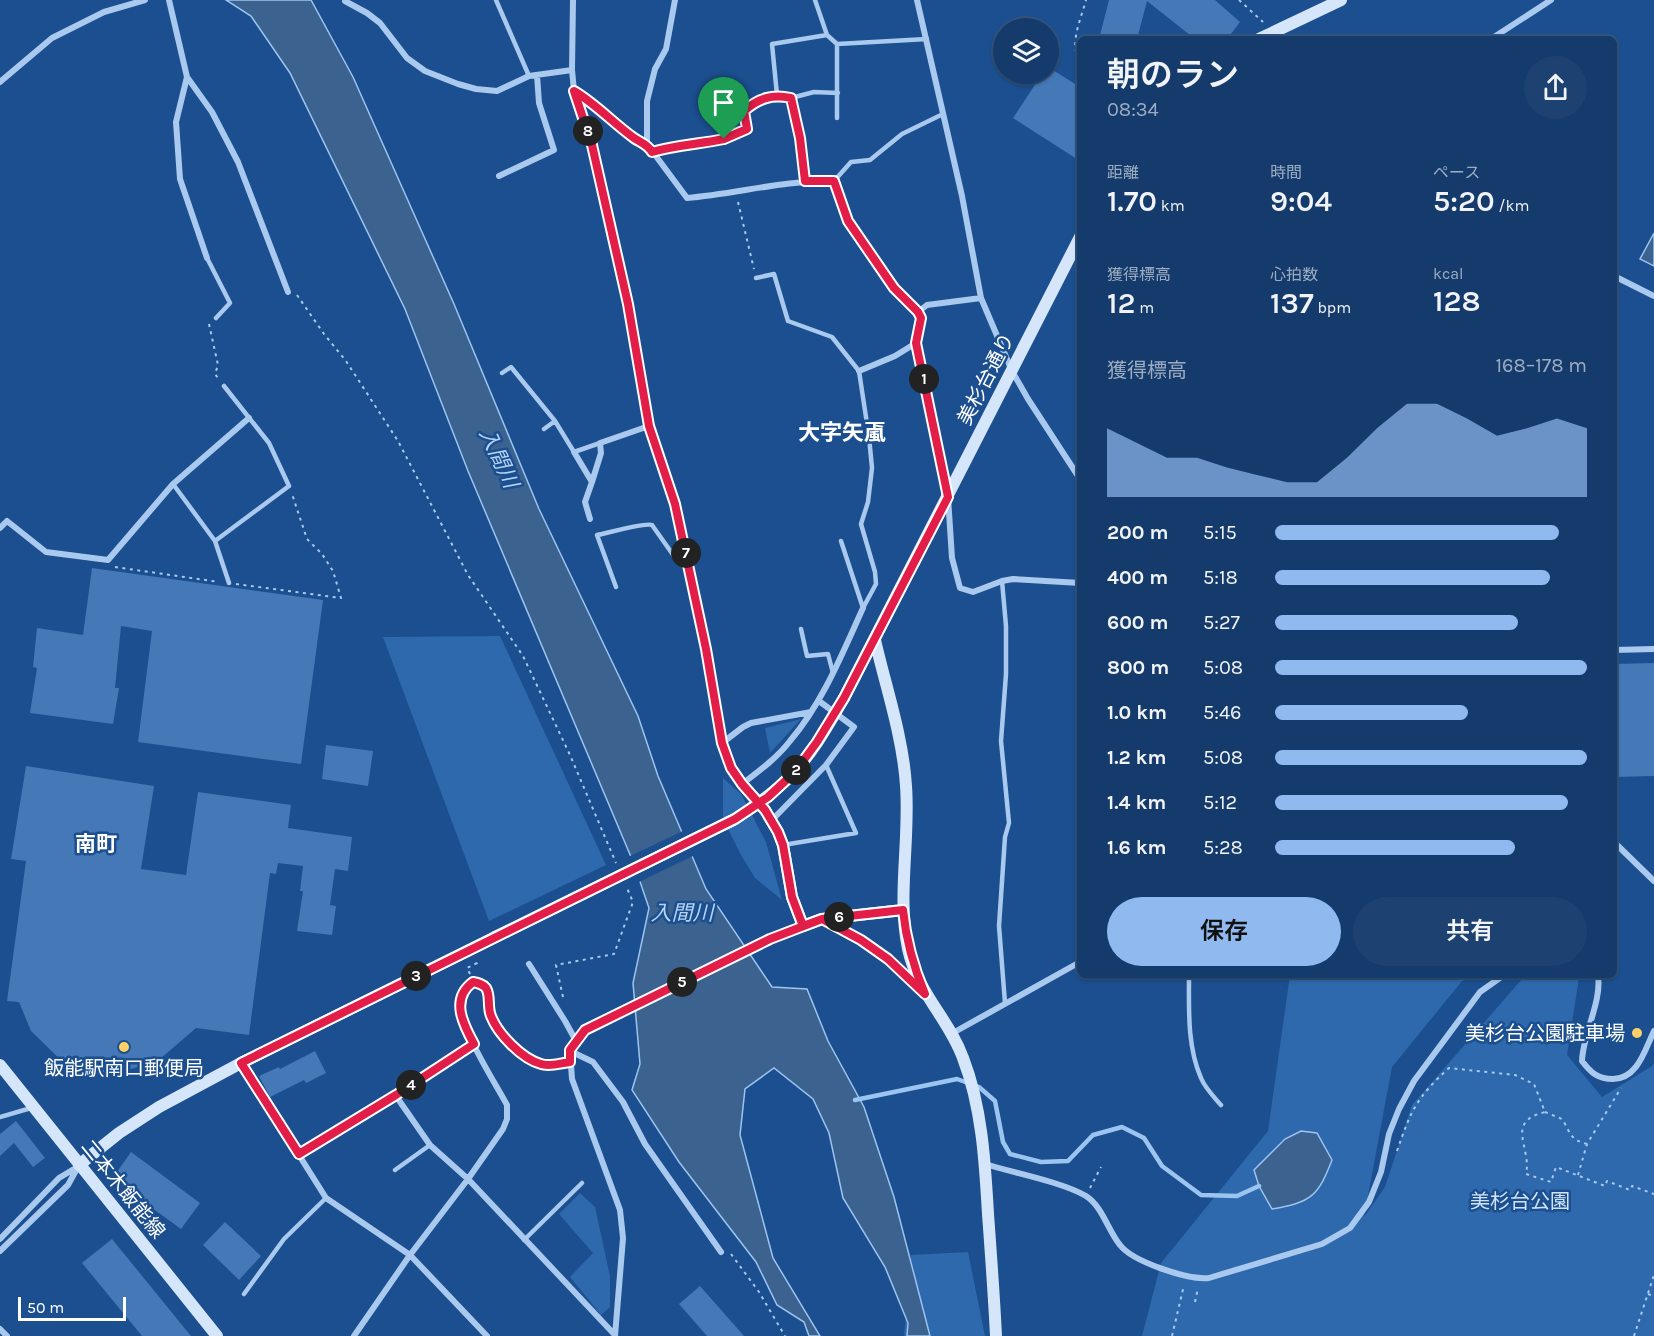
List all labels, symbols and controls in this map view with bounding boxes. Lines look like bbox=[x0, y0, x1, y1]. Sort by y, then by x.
map controls bbox=[993, 18, 1059, 84]
button: layers bbox=[993, 18, 1059, 84]
text: 朝のラン bbox=[1107, 56, 1239, 94]
button: share bbox=[1524, 56, 1587, 119]
pin bbox=[698, 77, 749, 139]
icon: arrive bbox=[707, 86, 740, 119]
text: 08:34 bbox=[1107, 98, 1159, 121]
pin: 8 bbox=[573, 116, 603, 146]
text: 8 bbox=[583, 121, 593, 140]
text: 距離 bbox=[1107, 163, 1139, 182]
text: 時間 bbox=[1270, 163, 1302, 182]
text: ペース bbox=[1433, 163, 1480, 182]
text: 1.70 bbox=[1107, 183, 1157, 219]
text: 9:04 bbox=[1270, 183, 1332, 219]
text: 5:20 bbox=[1433, 183, 1495, 219]
text: km bbox=[1157, 196, 1185, 215]
text: /km bbox=[1495, 196, 1529, 215]
text: kcal bbox=[1433, 264, 1464, 283]
text: 獲得標高 bbox=[1107, 265, 1171, 284]
text: 心拍数 bbox=[1270, 265, 1318, 284]
text: 128 bbox=[1433, 283, 1481, 319]
text: 12 bbox=[1107, 285, 1135, 321]
text: 137 bbox=[1270, 285, 1314, 321]
text: m bbox=[1135, 298, 1154, 317]
text: bpm bbox=[1314, 298, 1351, 317]
street label: 美杉台通り bbox=[953, 329, 1019, 429]
text: 168–178 m bbox=[1495, 354, 1587, 377]
text: 獲得標高 bbox=[1107, 359, 1187, 382]
pin: 1 bbox=[909, 364, 939, 394]
text: 1 bbox=[921, 369, 927, 388]
district label: 大字矢颪 bbox=[798, 420, 886, 446]
water label: 入間川 bbox=[475, 424, 524, 493]
text: 200 m bbox=[1107, 521, 1168, 544]
text: 5:15 bbox=[1203, 521, 1237, 544]
pin: 7 bbox=[671, 538, 701, 568]
text: 7 bbox=[682, 543, 690, 562]
text: 400 m bbox=[1107, 566, 1168, 589]
text: 5:18 bbox=[1203, 566, 1238, 589]
text: 600 m bbox=[1107, 611, 1168, 634]
text: 5:27 bbox=[1203, 611, 1240, 634]
text: 800 m bbox=[1107, 656, 1169, 679]
text: 5:08 bbox=[1203, 656, 1243, 679]
text: 1.0 km bbox=[1107, 701, 1167, 724]
text: 5:46 bbox=[1203, 701, 1242, 724]
text: 1.2 km bbox=[1107, 746, 1166, 769]
text: 5:08 bbox=[1203, 746, 1243, 769]
pin: 2 bbox=[781, 755, 811, 785]
text: 2 bbox=[791, 760, 801, 779]
text: 1.4 km bbox=[1107, 791, 1166, 814]
text: 5:12 bbox=[1203, 791, 1237, 814]
district label: 南町 bbox=[75, 832, 117, 856]
text: 1.6 km bbox=[1107, 836, 1166, 859]
text: 5:28 bbox=[1203, 836, 1243, 859]
button: 保存 bbox=[1107, 897, 1341, 966]
button: 共有 bbox=[1353, 897, 1587, 966]
water label: 入間川 bbox=[651, 901, 715, 925]
pin: 6 bbox=[824, 902, 854, 932]
text: 6 bbox=[834, 907, 844, 926]
pin: 3 bbox=[401, 961, 431, 991]
text: 3 bbox=[411, 966, 421, 985]
pin: 5 bbox=[667, 967, 697, 997]
text: 5 bbox=[677, 972, 687, 991]
place label: 美杉台公園駐車場 bbox=[1465, 1022, 1625, 1045]
marker: 美杉台公園駐車場 bbox=[1630, 1026, 1644, 1040]
marker: 飯能駅南口郵便局 bbox=[117, 1040, 131, 1054]
place label: 飯能駅南口郵便局 bbox=[44, 1057, 204, 1080]
pin: 4 bbox=[396, 1070, 426, 1100]
text: 4 bbox=[406, 1075, 416, 1094]
street label: 二本木飯能線 bbox=[76, 1135, 170, 1243]
park label: 美杉台公園 bbox=[1470, 1190, 1570, 1213]
scale bar bbox=[18, 1294, 126, 1322]
text: 50 m bbox=[27, 1298, 64, 1317]

